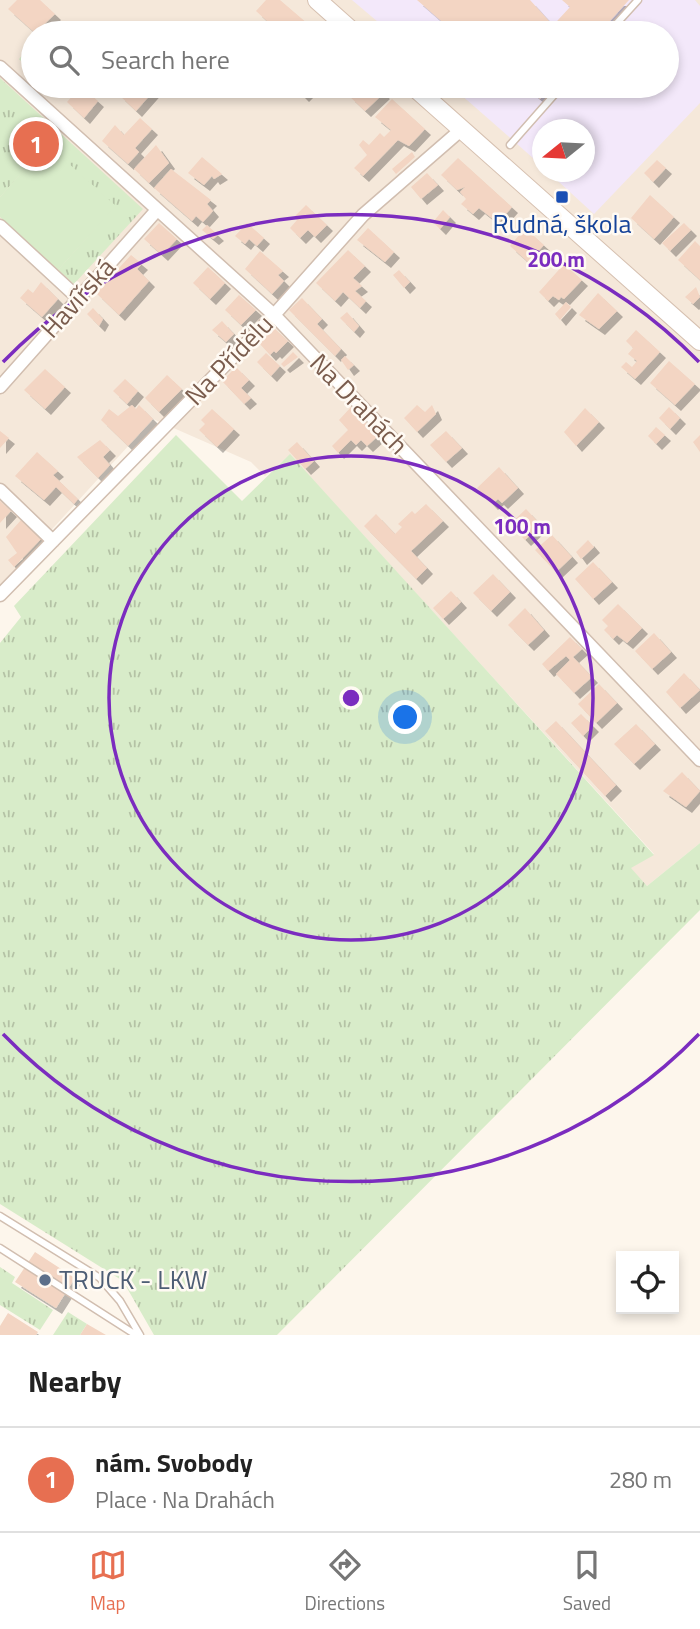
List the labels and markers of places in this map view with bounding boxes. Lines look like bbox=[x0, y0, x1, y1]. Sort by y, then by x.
pin: 1 bbox=[13, 118, 59, 170]
marker: Rudná, škola bbox=[554, 189, 570, 205]
place label: Rudná, škola bbox=[493, 204, 631, 243]
centre of rings bbox=[339, 686, 363, 710]
place label: TRUCK - LKW bbox=[59, 1260, 208, 1299]
marker: TRUCK - LKW bbox=[37, 1272, 53, 1288]

